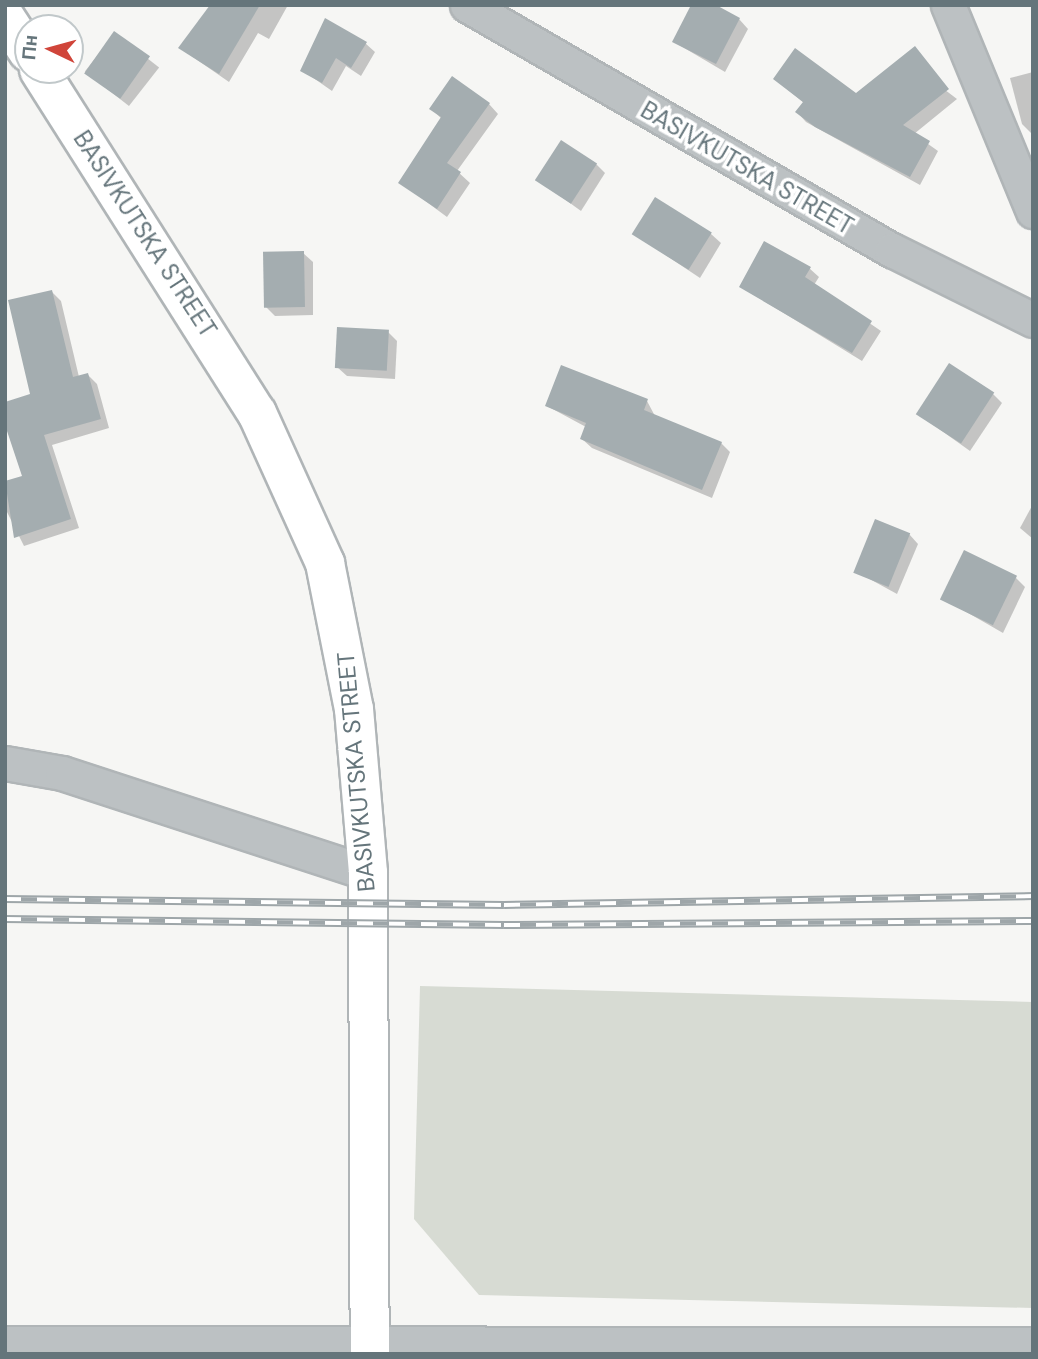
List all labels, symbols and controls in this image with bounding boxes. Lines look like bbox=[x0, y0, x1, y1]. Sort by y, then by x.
north arrow bbox=[14, 14, 84, 84]
text: Пн bbox=[16, 34, 43, 61]
street label: BASIVKUTSKA STREET bbox=[636, 95, 858, 241]
street label: BASIVKUTSKA STREET bbox=[67, 125, 223, 343]
street label: BASIVKUTSKA STREET bbox=[331, 651, 381, 893]

